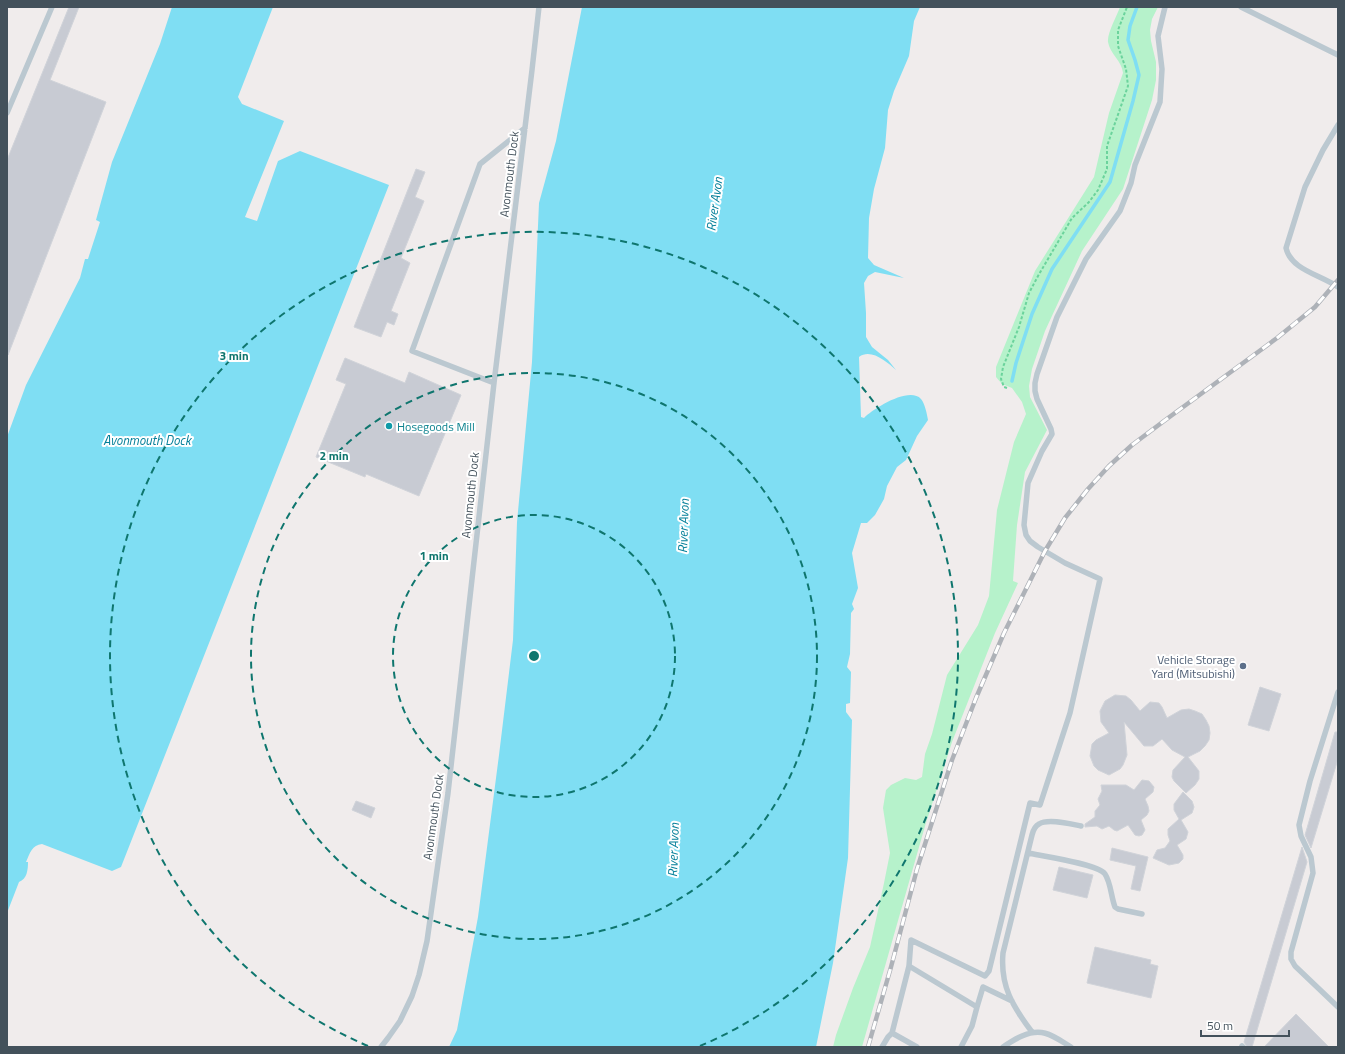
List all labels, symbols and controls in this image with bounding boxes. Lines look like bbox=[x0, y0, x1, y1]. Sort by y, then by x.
street label: Avonmouth Dock bbox=[494, 130, 524, 218]
water label: River Avon bbox=[700, 175, 728, 232]
text: 3 min bbox=[219, 346, 249, 365]
place label: Hosegoods Mill bbox=[397, 417, 475, 436]
marker: Hosegoods Mill bbox=[384, 421, 394, 431]
water label: Avonmouth Dock bbox=[103, 430, 193, 450]
text: 2 min bbox=[319, 446, 349, 465]
street label: Avonmouth Dock bbox=[456, 451, 484, 539]
water label: River Avon bbox=[672, 498, 694, 553]
text: 1 min bbox=[419, 546, 449, 565]
centre of rings bbox=[527, 649, 541, 663]
place label: Vehicle Storage Yard (Mitsubishi) bbox=[1152, 650, 1235, 683]
marker: Vehicle Storage Yard (Mitsubishi) bbox=[1238, 661, 1248, 671]
street label: Avonmouth Dock bbox=[418, 773, 448, 861]
water label: River Avon bbox=[662, 822, 684, 877]
scale bar bbox=[1201, 1012, 1289, 1038]
text: 50 m bbox=[1207, 1016, 1233, 1035]

